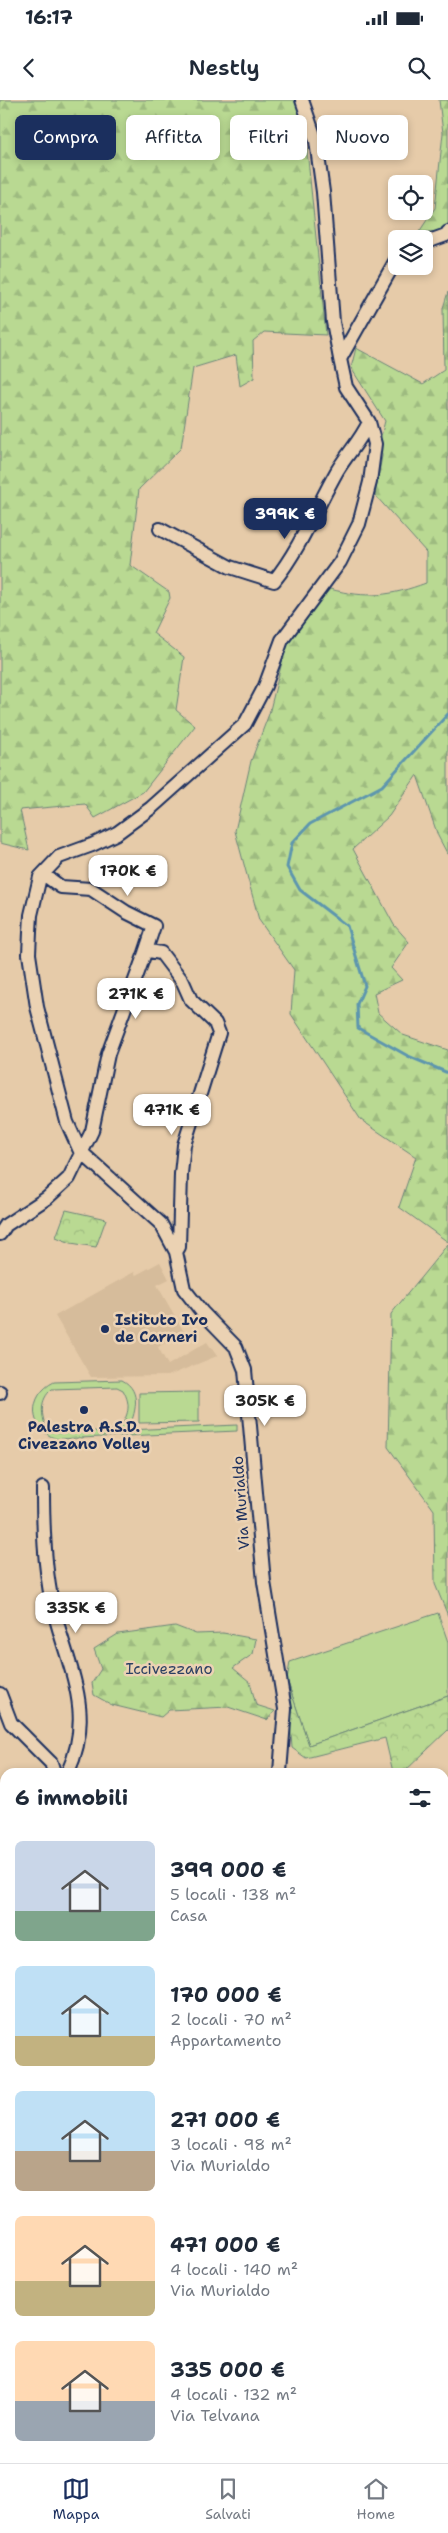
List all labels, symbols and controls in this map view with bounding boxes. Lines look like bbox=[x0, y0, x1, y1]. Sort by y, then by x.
text: 16:17 bbox=[25, 5, 73, 30]
text: Nestly bbox=[188, 53, 260, 82]
icon: back bbox=[15, 54, 43, 82]
icon: search bbox=[405, 54, 433, 82]
chip: Compra bbox=[15, 115, 116, 160]
chip: Affitta bbox=[126, 115, 220, 160]
chip: Filtri bbox=[230, 115, 307, 160]
chip: Nuovo bbox=[317, 115, 408, 160]
map controls bbox=[388, 175, 433, 275]
button: locate bbox=[388, 175, 433, 220]
button: layers bbox=[388, 230, 433, 275]
pin: 399K € bbox=[244, 498, 326, 540]
text: 399K € bbox=[255, 503, 315, 524]
pin: 170K € bbox=[87, 854, 169, 897]
text: 170K € bbox=[100, 860, 157, 881]
pin: 271K € bbox=[95, 978, 177, 1020]
text: 271K € bbox=[108, 983, 164, 1004]
pin: 471K € bbox=[131, 1094, 213, 1136]
text: 471K € bbox=[144, 1099, 200, 1120]
place label: Istituto Ivo de Carneri bbox=[115, 1310, 208, 1347]
marker: Istituto Ivo de Carneri bbox=[99, 1323, 111, 1335]
pin: 305K € bbox=[224, 1384, 306, 1427]
text: 305K € bbox=[235, 1390, 295, 1411]
marker: Palestra A.S.D. Civezzano Volley bbox=[78, 1404, 90, 1416]
place label: Palestra A.S.D. Civezzano Volley bbox=[18, 1417, 150, 1454]
street label: Via Murialdo bbox=[228, 1455, 254, 1551]
pin: 335K € bbox=[35, 1592, 117, 1634]
text: 335K € bbox=[46, 1597, 106, 1618]
park label: Iccivezzano bbox=[126, 1659, 212, 1679]
text: 6 immobili bbox=[15, 1784, 128, 1812]
icon: filters bbox=[406, 1784, 434, 1812]
text: 399 000 € bbox=[170, 1856, 286, 1884]
icon: home bbox=[55, 1861, 115, 1921]
text: 5 locali · 138 m² bbox=[170, 1884, 296, 1905]
text: Casa bbox=[170, 1905, 207, 1926]
text: 170 000 € bbox=[170, 1981, 282, 2009]
icon: home bbox=[55, 1986, 115, 2046]
text: 2 locali · 70 m² bbox=[170, 2009, 292, 2030]
text: Appartamento bbox=[170, 2030, 281, 2051]
text: 271 000 € bbox=[170, 2106, 280, 2134]
icon: home bbox=[55, 2111, 115, 2171]
text: 3 locali · 98 m² bbox=[170, 2134, 292, 2155]
text: Via Murialdo bbox=[170, 2155, 270, 2176]
text: 471 000 € bbox=[170, 2231, 280, 2259]
icon: home bbox=[55, 2236, 115, 2296]
text: 4 locali · 140 m² bbox=[170, 2259, 298, 2280]
text: Via Murialdo bbox=[170, 2280, 270, 2301]
text: 335 000 € bbox=[170, 2356, 285, 2384]
icon: home bbox=[55, 2361, 115, 2421]
text: 4 locali · 132 m² bbox=[170, 2384, 297, 2405]
text: Via Telvana bbox=[170, 2405, 260, 2426]
tab: Mappa bbox=[53, 2475, 99, 2523]
tab: Salvati bbox=[205, 2475, 251, 2523]
tab: Home bbox=[357, 2475, 395, 2523]

